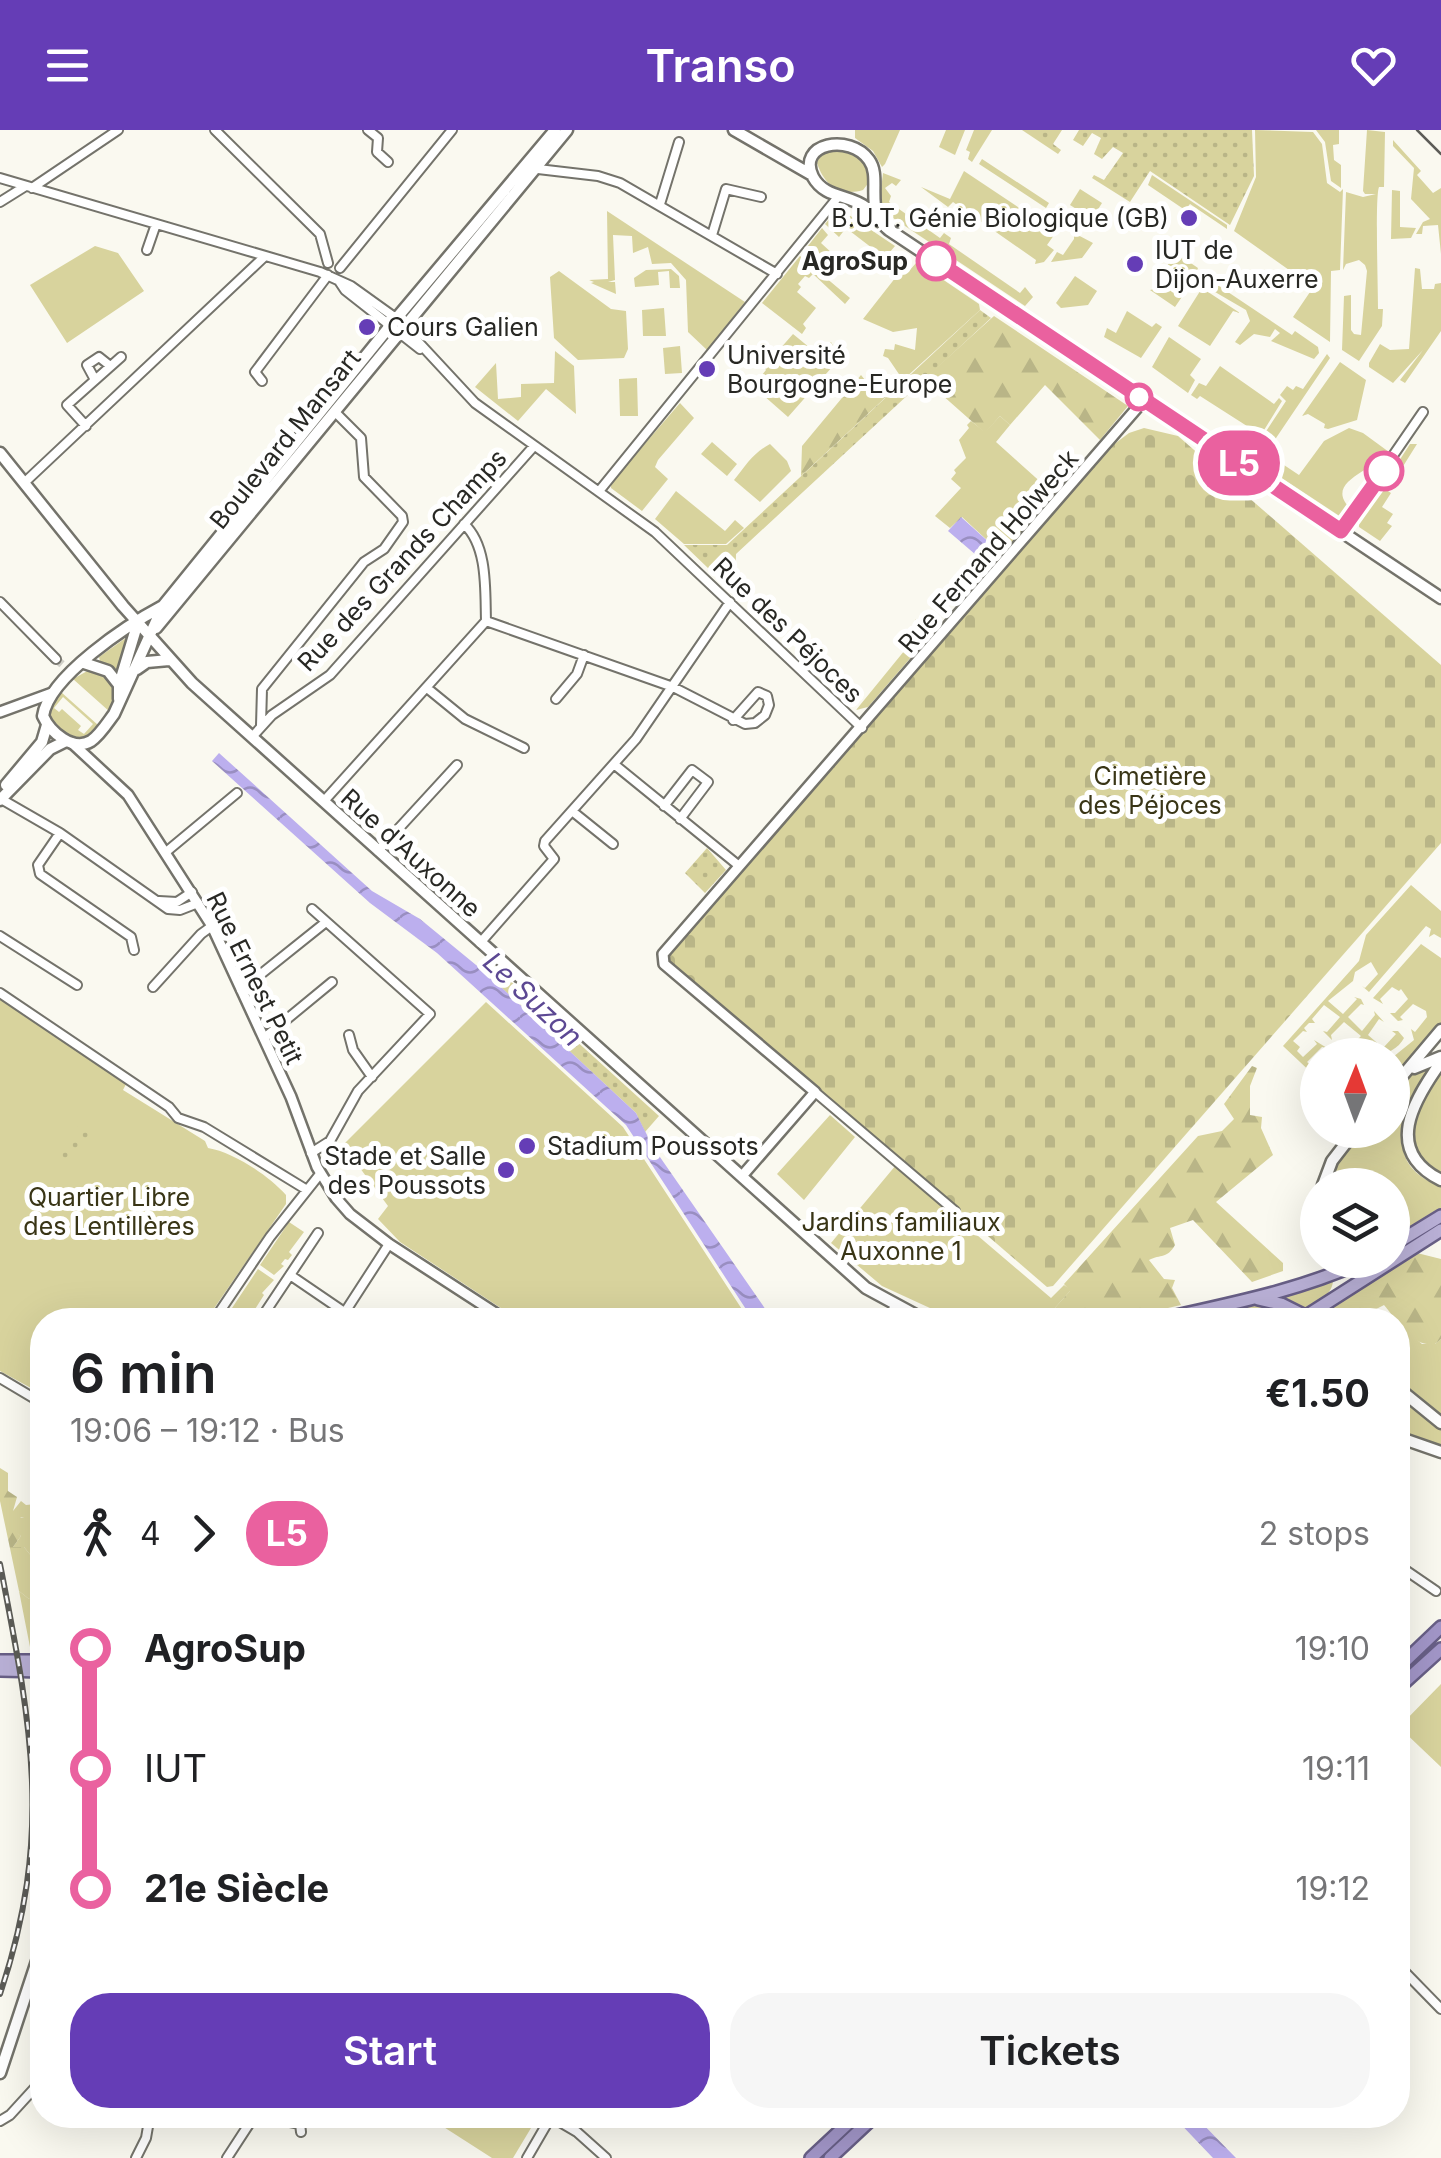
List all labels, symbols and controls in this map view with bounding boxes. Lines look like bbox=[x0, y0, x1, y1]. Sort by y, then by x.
icon: menu bbox=[40, 38, 95, 93]
text: Transo bbox=[645, 38, 796, 93]
icon: heart bbox=[1346, 38, 1401, 93]
place label: B.U.T. Génie Biologique (GB) bbox=[831, 203, 1169, 233]
marker: B.U.T. Génie Biologique (GB) bbox=[1178, 207, 1200, 229]
place label: IUT de Dijon-Auxerre bbox=[1155, 235, 1319, 294]
marker: AgroSup bbox=[917, 242, 955, 280]
place label: AgroSup bbox=[802, 246, 908, 276]
marker: IUT de Dijon-Auxerre bbox=[1124, 253, 1146, 275]
place label: Cours Galien bbox=[387, 312, 539, 342]
marker: Cours Galien bbox=[356, 316, 378, 338]
place label: Université Bourgogne-Europe bbox=[727, 340, 952, 399]
street label: Boulevard Mansart bbox=[203, 343, 367, 535]
marker: Université Bourgogne-Europe bbox=[696, 358, 718, 380]
unlabelled marker bbox=[1126, 384, 1152, 410]
line badge: L5 bbox=[1194, 430, 1284, 496]
text: L5 bbox=[1218, 442, 1260, 484]
street label: Rue des Grands Champs bbox=[291, 443, 513, 677]
street label: Rue Fernand Holweck bbox=[892, 443, 1084, 658]
unlabelled marker bbox=[1365, 452, 1403, 490]
street label: Rue des Péjoces bbox=[707, 551, 869, 709]
park label: Cimetière des Péjoces bbox=[1078, 761, 1222, 820]
street label: Rue d'Auxonne bbox=[335, 782, 487, 924]
street label: Rue Ernest Petit bbox=[200, 887, 310, 1069]
water label: Le Suzon bbox=[477, 945, 589, 1053]
north arrow bbox=[1300, 1038, 1410, 1148]
map controls bbox=[1300, 1038, 1410, 1278]
place label: Stadium Poussots bbox=[547, 1131, 759, 1161]
marker: Stadium Poussots bbox=[516, 1135, 538, 1157]
place label: Stade et Salle des Poussots bbox=[324, 1141, 486, 1200]
marker: Stade et Salle des Poussots bbox=[495, 1159, 517, 1181]
button: layers bbox=[1300, 1168, 1410, 1278]
park label: Quartier Libre des Lentillères bbox=[23, 1182, 195, 1241]
park label: Jardins familiaux Auxonne 1 bbox=[801, 1207, 1001, 1266]
text: 6 min bbox=[70, 1340, 217, 1406]
text: €1.50 bbox=[1265, 1370, 1370, 1416]
text: 19:06 – 19:12 · Bus bbox=[70, 1411, 345, 1450]
icon: walk bbox=[70, 1506, 125, 1561]
icon: forward bbox=[176, 1506, 231, 1561]
text: L5 bbox=[266, 1512, 308, 1554]
text: 4 bbox=[140, 1514, 161, 1553]
text: 2 stops bbox=[1259, 1514, 1370, 1553]
text: AgroSup bbox=[144, 1625, 306, 1671]
text: 19:10 bbox=[1295, 1629, 1370, 1668]
text: IUT bbox=[144, 1745, 207, 1791]
text: 19:11 bbox=[1302, 1749, 1370, 1788]
text: 21e Siècle bbox=[144, 1865, 329, 1911]
text: 19:12 bbox=[1295, 1869, 1370, 1908]
button: Start bbox=[70, 1993, 710, 2108]
button: Tickets bbox=[730, 1993, 1370, 2108]

